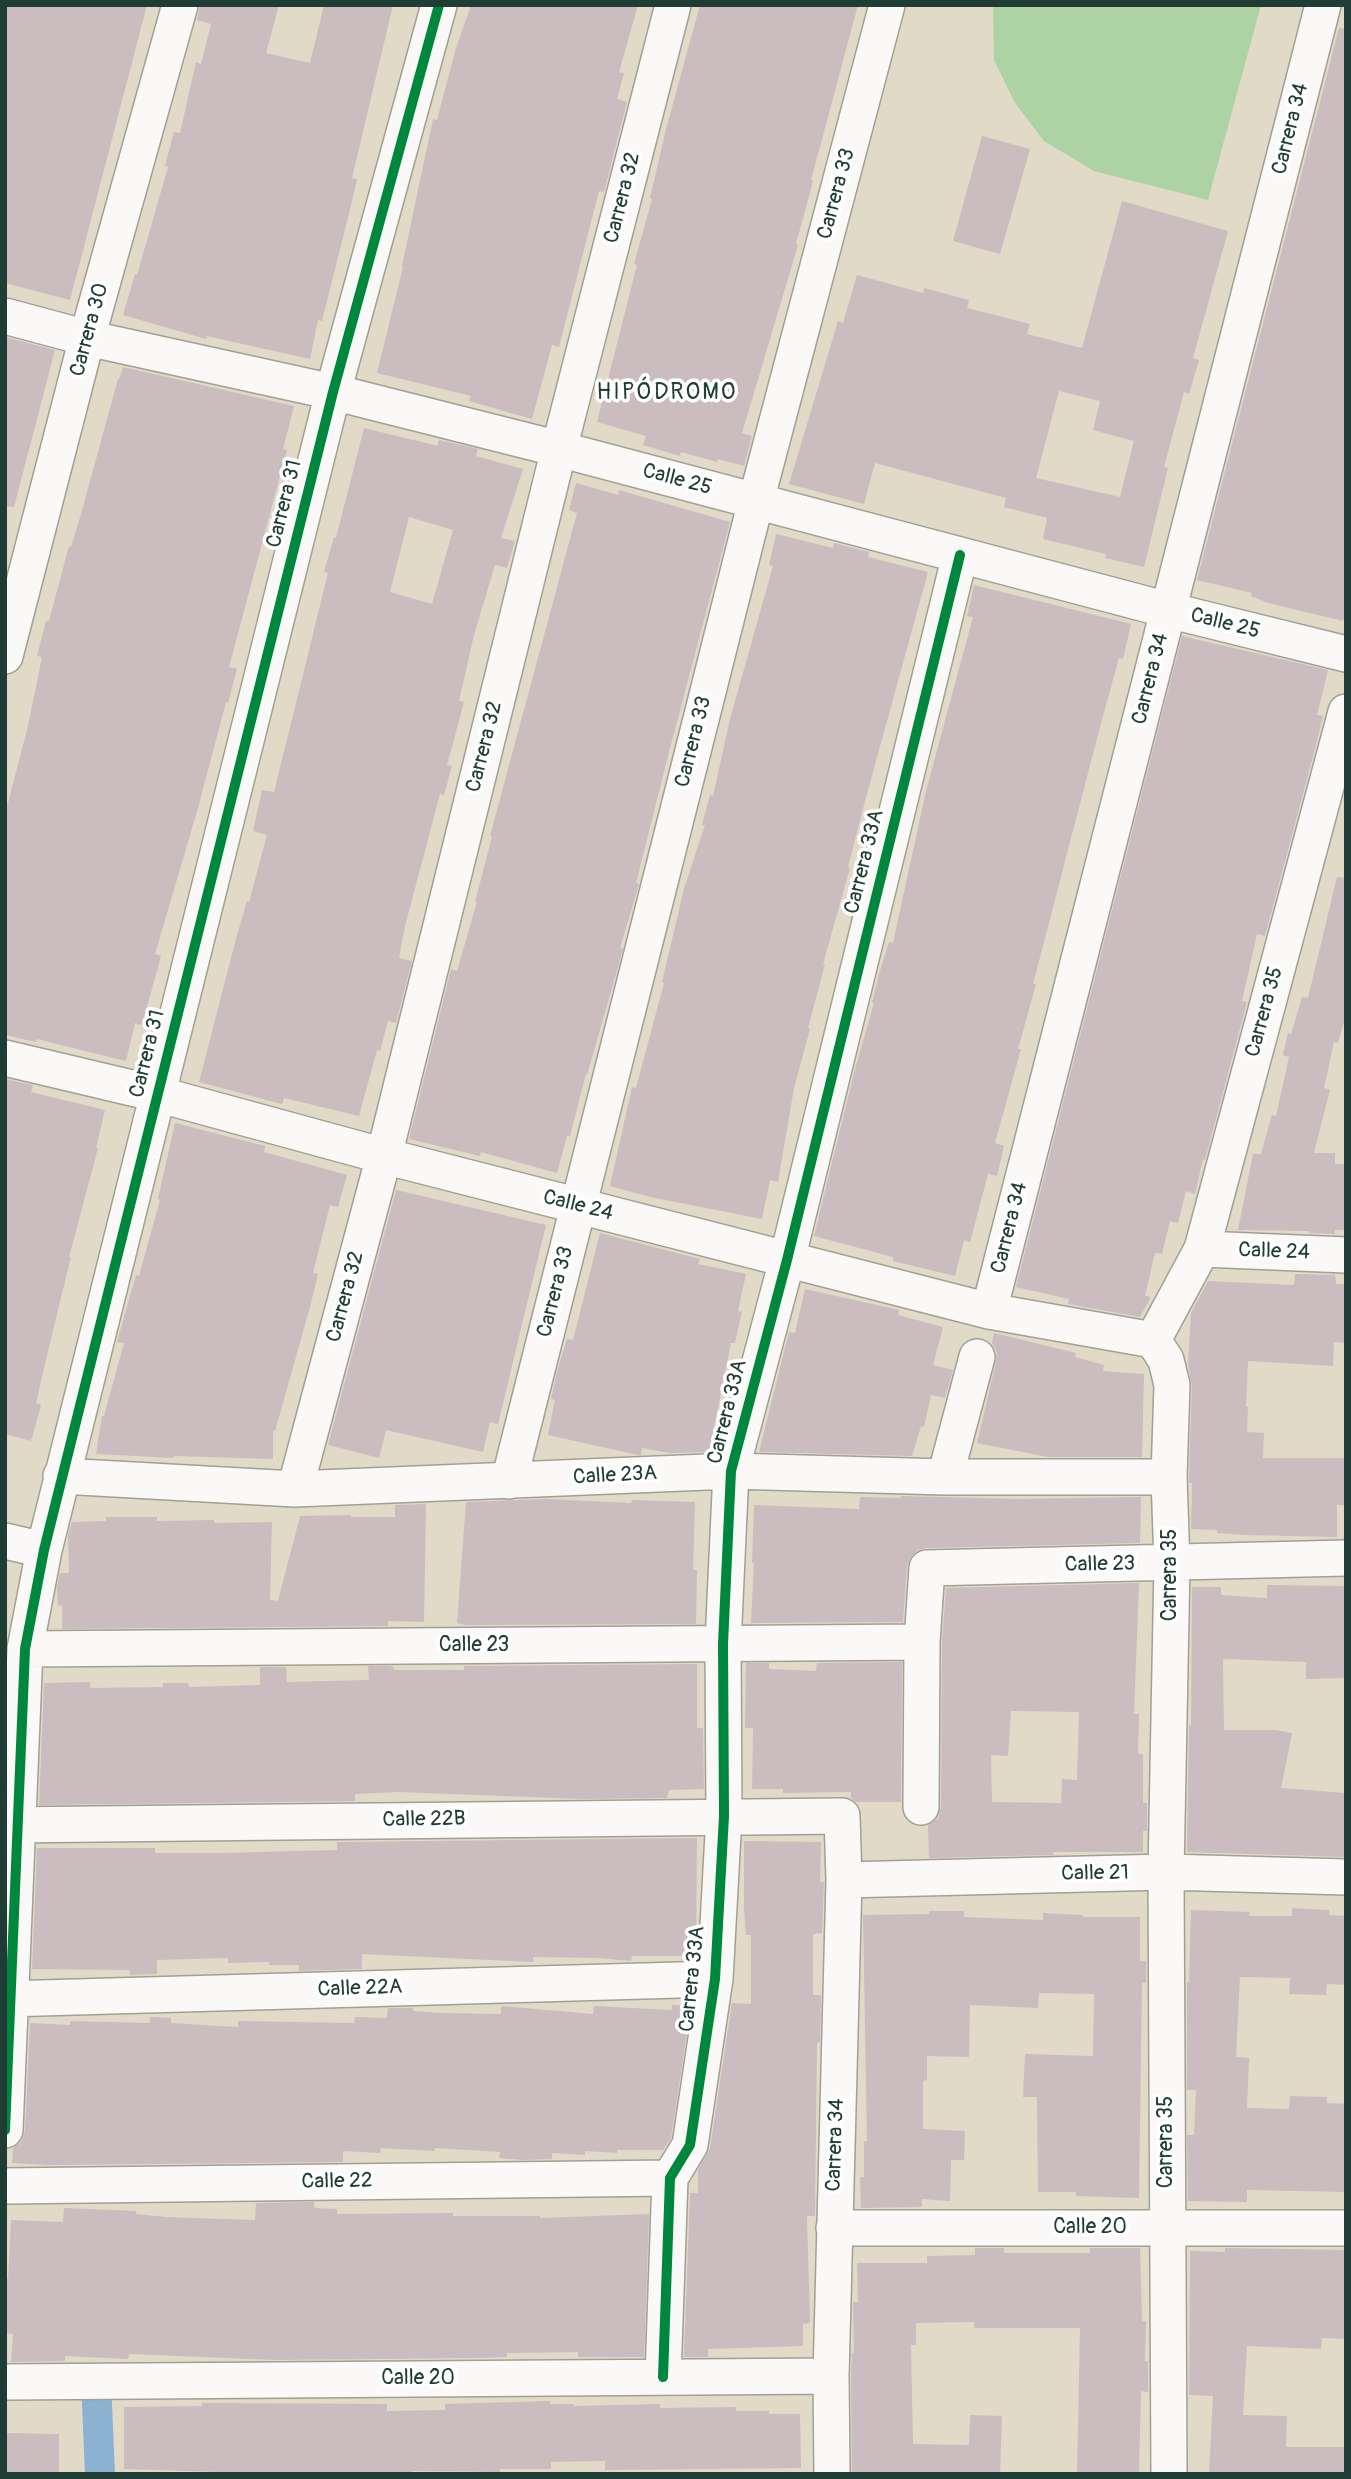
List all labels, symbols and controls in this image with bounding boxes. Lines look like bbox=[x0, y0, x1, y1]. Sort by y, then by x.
street label: Carrera 34 bbox=[1267, 81, 1315, 177]
street label: Carrera 33 bbox=[813, 146, 861, 242]
street label: Carrera 32 bbox=[600, 150, 646, 246]
street label: Carrera 30 bbox=[65, 281, 115, 379]
district label: HIPÓDROMO bbox=[598, 379, 736, 407]
street label: Carrera 31 bbox=[262, 458, 308, 550]
street label: Calle 25 bbox=[640, 459, 714, 501]
street label: Calle 25 bbox=[1188, 603, 1262, 645]
street label: Carrera 34 bbox=[1127, 631, 1175, 727]
street label: Carrera 33 bbox=[671, 694, 717, 790]
street label: Carrera 32 bbox=[462, 699, 508, 795]
street label: Carrera 33A bbox=[840, 807, 890, 917]
street label: Carrera 35 bbox=[1241, 964, 1289, 1060]
street label: Carrera 31 bbox=[125, 1008, 171, 1100]
street label: Carrera 34 bbox=[986, 1180, 1034, 1276]
street label: Calle 24 bbox=[540, 1185, 616, 1227]
street label: Calle 24 bbox=[1238, 1238, 1310, 1266]
street label: Carrera 33 bbox=[533, 1244, 579, 1340]
street label: Carrera 32 bbox=[322, 1249, 370, 1345]
street label: Carrera 33A bbox=[703, 1357, 753, 1467]
street label: Calle 23A bbox=[572, 1461, 658, 1491]
street label: Carrera 35 bbox=[1158, 1529, 1184, 1621]
street label: Calle 23 bbox=[1065, 1552, 1135, 1578]
street label: Calle 23 bbox=[439, 1633, 509, 1659]
street label: Calle 22B bbox=[382, 1807, 466, 1833]
street label: Calle 21 bbox=[1061, 1861, 1129, 1887]
street label: Carrera 33A bbox=[675, 1925, 711, 2033]
street label: Calle 22A bbox=[317, 1975, 403, 2003]
street label: Carrera 35 bbox=[1154, 2096, 1180, 2188]
street label: Carrera 34 bbox=[822, 2098, 850, 2192]
street label: Calle 22 bbox=[301, 2169, 373, 2195]
street label: Calle 20 bbox=[1053, 2215, 1127, 2241]
street label: Calle 20 bbox=[381, 2366, 455, 2392]

